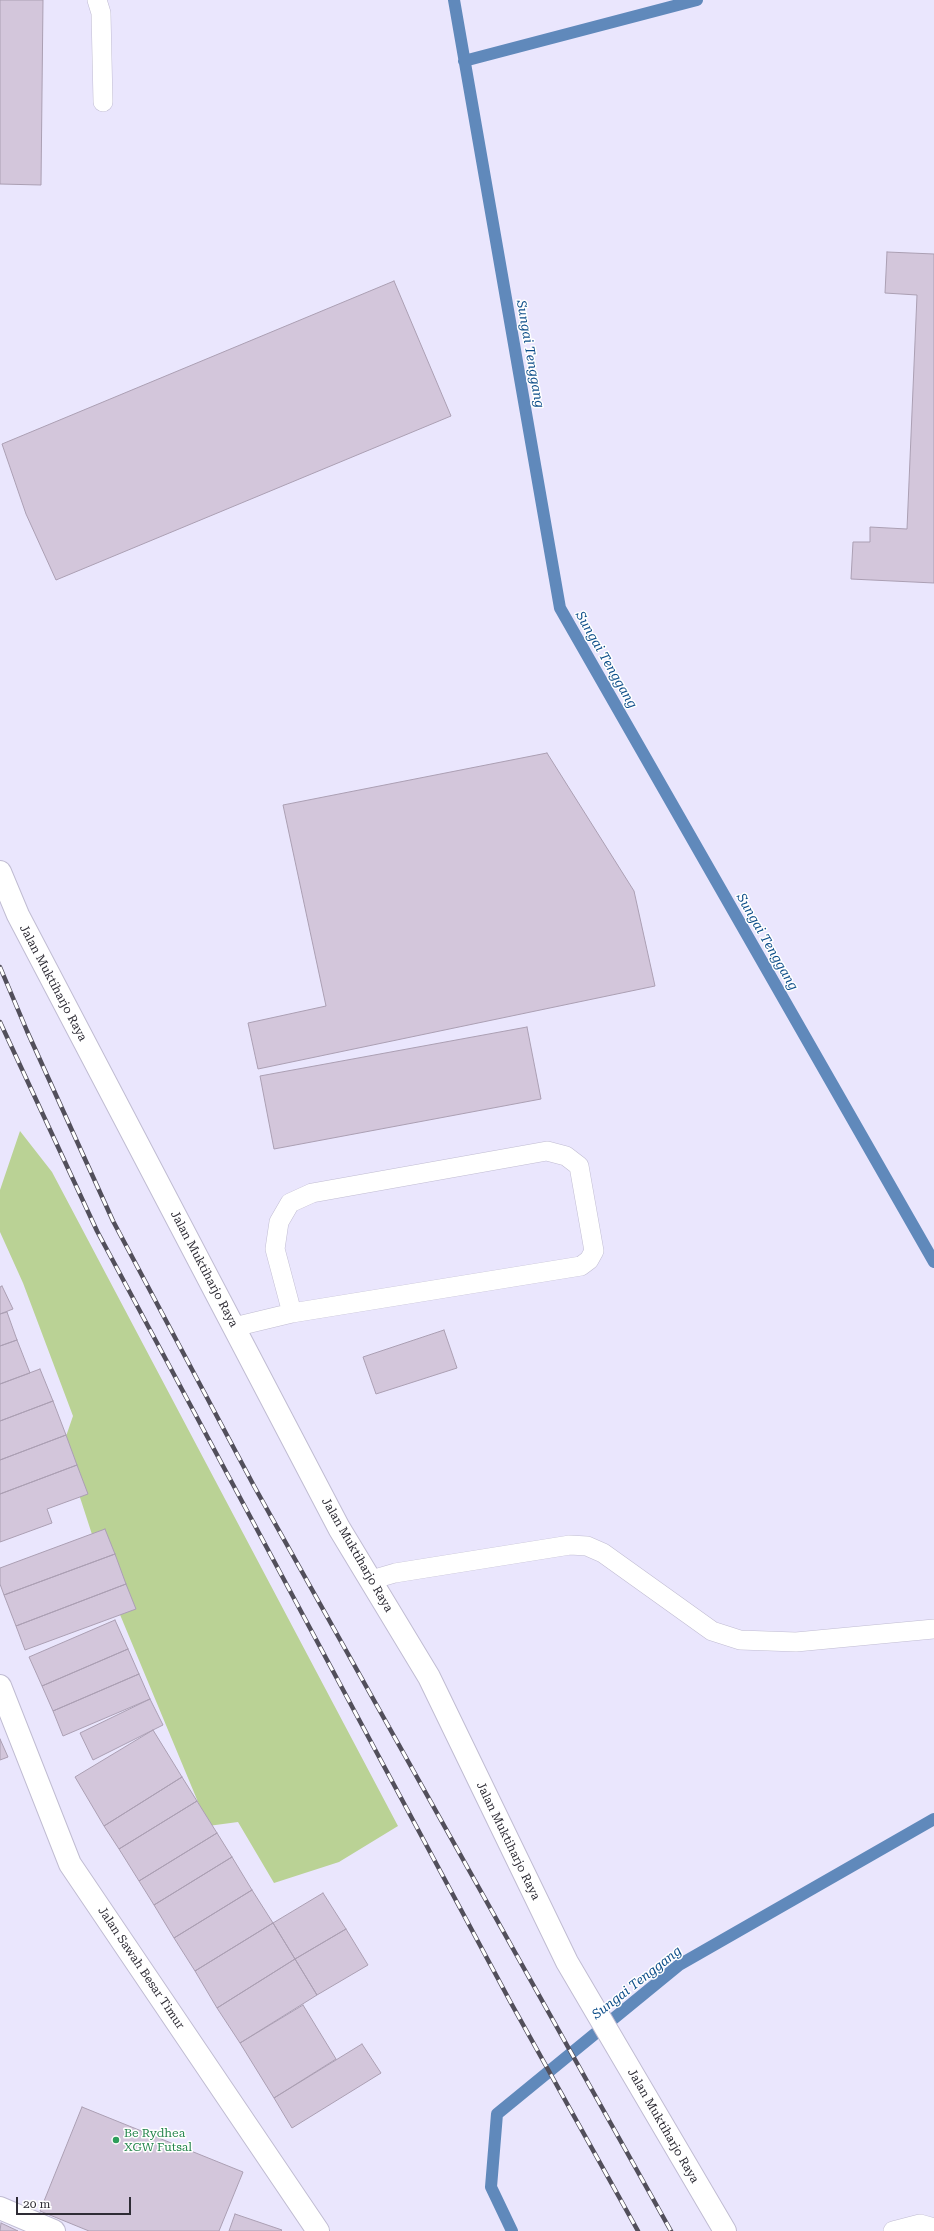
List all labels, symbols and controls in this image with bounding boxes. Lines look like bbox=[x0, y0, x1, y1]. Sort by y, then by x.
water label: Sungai Tenggang bbox=[513, 299, 547, 409]
water label: Sungai Tenggang bbox=[572, 609, 640, 711]
water label: Sungai Tenggang bbox=[733, 891, 801, 993]
street label: Jalan Muktiharjo Raya bbox=[16, 922, 90, 1044]
street label: Jalan Muktiharjo Raya bbox=[167, 1208, 241, 1330]
street label: Jalan Muktiharjo Raya bbox=[318, 1495, 396, 1615]
street label: Jalan Muktiharjo Raya bbox=[473, 1780, 543, 1902]
street label: Jalan Sawah Besar Timur bbox=[95, 1904, 187, 2032]
water label: Sungai Tenggang bbox=[589, 1943, 685, 2023]
street label: Jalan Muktiharjo Raya bbox=[624, 2066, 702, 2186]
place label: Be Rydhea XGW Futsal bbox=[124, 2126, 192, 2154]
marker: Be Rydhea XGW Futsal bbox=[111, 2135, 121, 2145]
scale bar bbox=[18, 2189, 133, 2215]
text: 20 m bbox=[23, 2197, 50, 2211]

